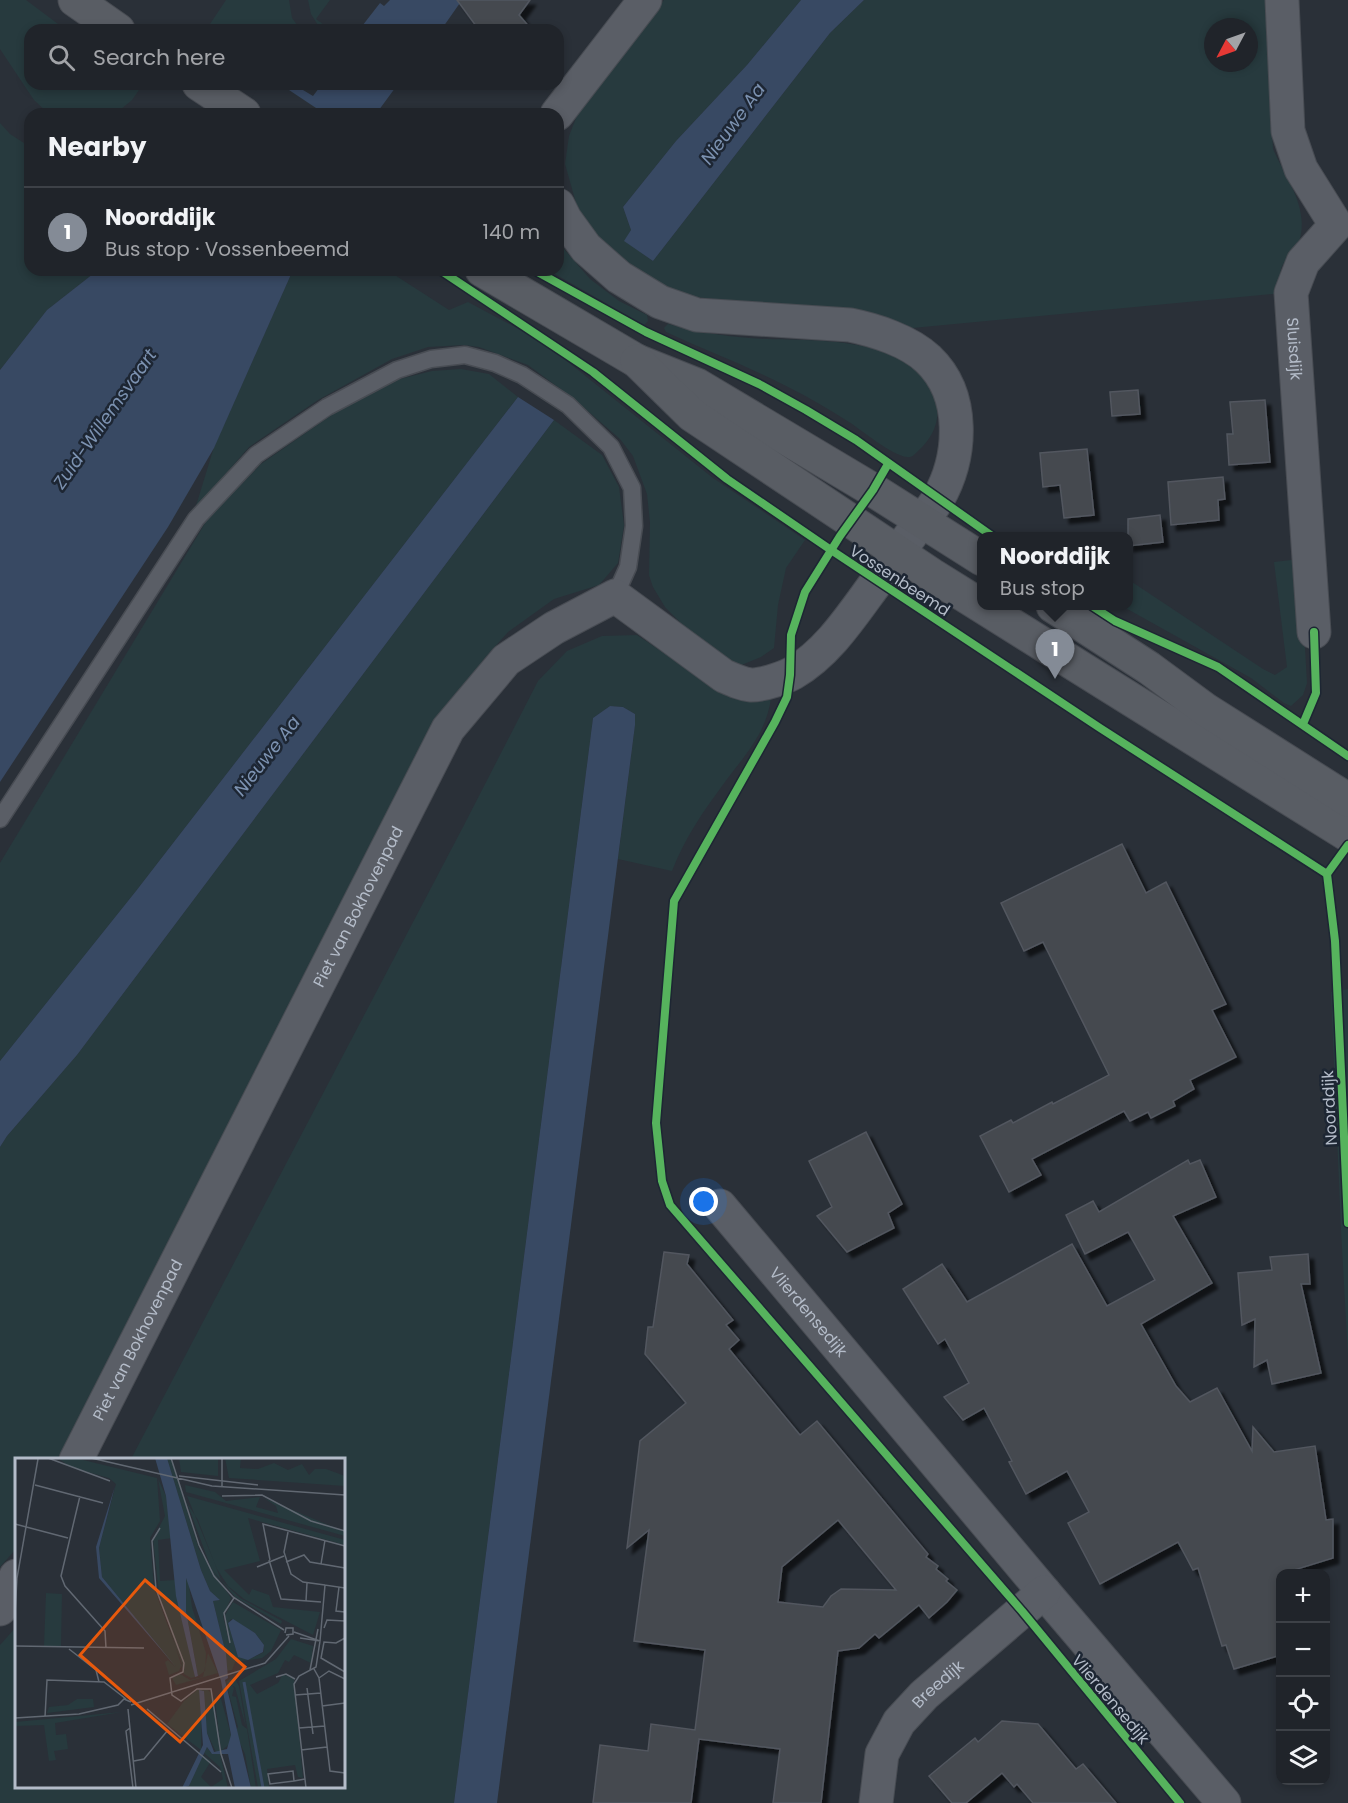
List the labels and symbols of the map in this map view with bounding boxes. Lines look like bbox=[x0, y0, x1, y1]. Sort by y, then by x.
north arrow bbox=[1204, 18, 1258, 72]
water label: Nieuwe Aa bbox=[694, 78, 771, 170]
street label: Sluisdijk bbox=[1281, 317, 1308, 382]
water label: Zuid-Willemsvaart bbox=[46, 343, 163, 494]
street label: Vossenbeemd bbox=[845, 539, 955, 622]
pin: 1 bbox=[1036, 630, 1074, 679]
water label: Nieuwe Aa bbox=[227, 710, 306, 801]
street label: Piet van Bokhovenpad bbox=[307, 822, 409, 991]
street label: Noorddijk bbox=[1316, 1069, 1343, 1146]
your location bbox=[689, 1187, 718, 1216]
street label: Piet van Bokhovenpad bbox=[87, 1255, 188, 1424]
street label: Vlierdensedijk bbox=[764, 1262, 853, 1362]
inset map bbox=[15, 1458, 345, 1788]
street label: Vlierdensedijk bbox=[1066, 1649, 1156, 1750]
street label: Breedijk bbox=[907, 1654, 969, 1713]

